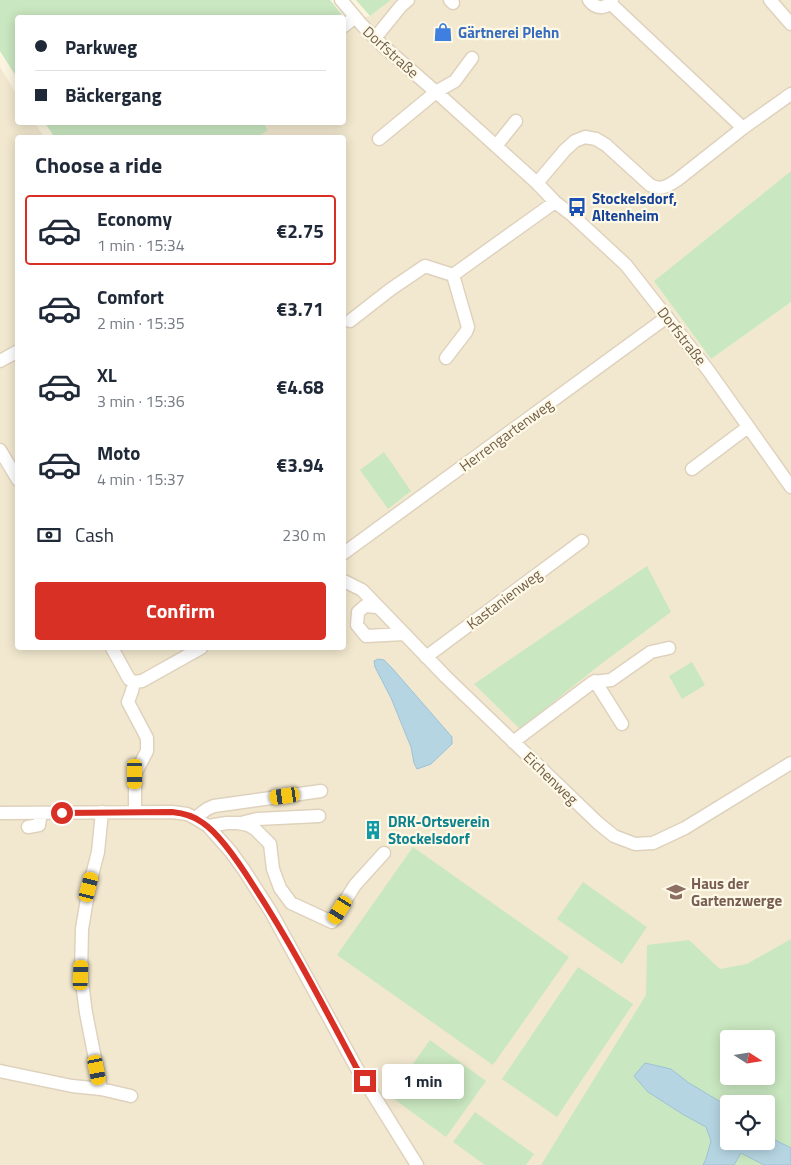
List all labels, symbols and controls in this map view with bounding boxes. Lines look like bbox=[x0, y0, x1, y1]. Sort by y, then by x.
street label: Dorfstraße bbox=[358, 20, 424, 84]
shop icon: Gärtnerei Plehn bbox=[432, 21, 454, 43]
place label: Gärtnerei Plehn bbox=[458, 21, 559, 44]
text: Parkweg bbox=[65, 32, 137, 61]
text: Bäckergang bbox=[65, 80, 162, 109]
text: Choose a ride bbox=[35, 148, 162, 182]
place label: Stockelsdorf, Altenheim bbox=[592, 187, 677, 227]
bus stop icon: Stockelsdorf, Altenheim bbox=[566, 196, 588, 218]
text: Economy bbox=[97, 204, 172, 233]
icon: car bbox=[37, 208, 82, 253]
text: €2.75 bbox=[277, 216, 324, 245]
text: 1 min · 15:34 bbox=[97, 233, 185, 257]
text: Comfort bbox=[97, 282, 164, 311]
icon: car bbox=[37, 286, 82, 331]
text: €3.71 bbox=[277, 294, 324, 323]
street label: Dorfstraße bbox=[652, 302, 712, 370]
text: 2 min · 15:35 bbox=[97, 311, 185, 335]
text: XL bbox=[97, 360, 117, 389]
icon: car bbox=[37, 364, 82, 409]
text: €4.68 bbox=[277, 372, 324, 401]
text: 3 min · 15:36 bbox=[97, 389, 185, 413]
street label: Herrengartenweg bbox=[454, 393, 558, 477]
text: Moto bbox=[97, 438, 140, 467]
icon: car bbox=[37, 442, 82, 487]
text: €3.94 bbox=[277, 450, 324, 479]
text: 4 min · 15:37 bbox=[97, 467, 185, 491]
text: Cash bbox=[75, 520, 114, 549]
icon: cash bbox=[35, 521, 63, 549]
text: 230 m bbox=[282, 523, 326, 547]
street label: Kastanienweg bbox=[461, 563, 547, 635]
button: Confirm bbox=[35, 582, 326, 640]
street label: Eichenweg bbox=[518, 746, 584, 810]
car bbox=[127, 759, 142, 789]
car bbox=[269, 786, 300, 806]
route start bbox=[51, 802, 73, 824]
place label: DRK-Ortsverein Stockelsdorf bbox=[388, 810, 490, 850]
building icon: DRK-Ortsverein Stockelsdorf bbox=[362, 819, 384, 841]
car bbox=[78, 871, 99, 903]
place label: Haus der Gartenzwerge bbox=[691, 872, 782, 912]
school or university icon: Haus der Gartenzwerge bbox=[665, 881, 687, 903]
car bbox=[325, 893, 354, 927]
car bbox=[72, 960, 89, 990]
north arrow bbox=[720, 1030, 775, 1085]
map controls bbox=[720, 1030, 775, 1150]
car bbox=[86, 1054, 107, 1086]
callout: 1 min bbox=[382, 1064, 465, 1098]
text: 1 min bbox=[404, 1069, 442, 1093]
route end bbox=[354, 1070, 376, 1092]
button: locate bbox=[720, 1095, 775, 1150]

